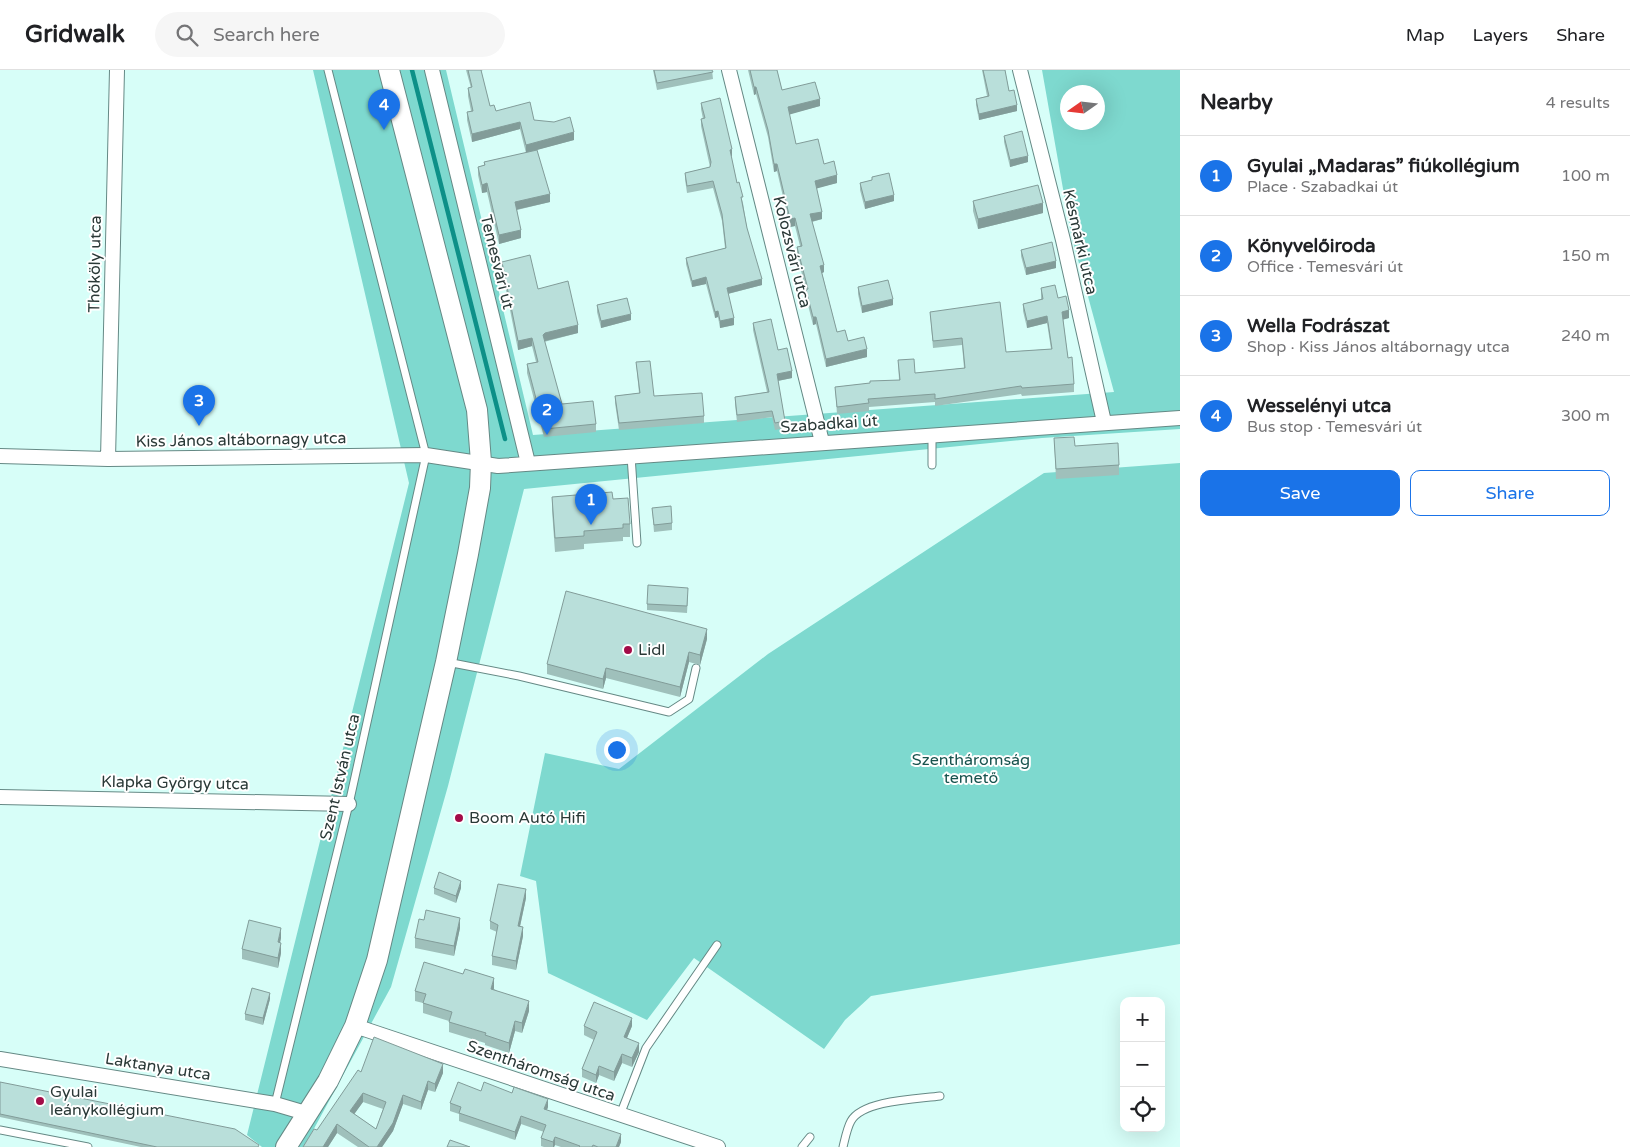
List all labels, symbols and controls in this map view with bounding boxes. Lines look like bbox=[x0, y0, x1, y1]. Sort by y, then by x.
search box bbox=[155, 12, 505, 57]
text: Gridwalk bbox=[25, 20, 125, 49]
icon: search bbox=[173, 21, 201, 49]
text: Search here bbox=[213, 24, 320, 46]
text: Map bbox=[1406, 24, 1445, 46]
text: Layers bbox=[1473, 24, 1528, 46]
text: Share bbox=[1556, 24, 1605, 46]
north arrow bbox=[1060, 85, 1105, 130]
pin: 4 bbox=[368, 89, 400, 130]
text: Nearby bbox=[1200, 90, 1273, 115]
text: 4 results bbox=[1546, 93, 1610, 113]
text: Gyulai „Madaras” fiúkollégium bbox=[1247, 155, 1520, 177]
text: 1 bbox=[1211, 166, 1221, 186]
text: 100 m bbox=[1561, 166, 1610, 186]
text: Place · Szabadkai út bbox=[1247, 177, 1398, 197]
street label: Késmárki utca bbox=[1058, 187, 1102, 297]
street label: Kolozsvári utca bbox=[768, 194, 816, 310]
street label: Temesvári út bbox=[476, 213, 518, 311]
street label: Thököly utca bbox=[84, 215, 106, 313]
text: Könyvelőiroda bbox=[1247, 235, 1376, 257]
text: 2 bbox=[1211, 246, 1221, 266]
text: 150 m bbox=[1561, 246, 1610, 266]
text: Office · Temesvári út bbox=[1247, 257, 1403, 277]
text: Wella Fodrászat bbox=[1247, 315, 1390, 337]
text: 3 bbox=[1211, 326, 1221, 346]
text: 240 m bbox=[1561, 326, 1610, 346]
text: Shop · Kiss János altábornagy utca bbox=[1247, 337, 1510, 357]
pin: 3 bbox=[183, 385, 215, 426]
pin: 2 bbox=[531, 394, 563, 435]
text: Wesselényi utca bbox=[1247, 395, 1391, 417]
text: 4 bbox=[1211, 406, 1221, 426]
text: 300 m bbox=[1561, 406, 1610, 426]
street label: Szabadkai út bbox=[780, 411, 878, 437]
text: Bus stop · Temesvári út bbox=[1247, 417, 1422, 437]
street label: Kiss János altábornagy utca bbox=[135, 428, 347, 452]
button: Save bbox=[1200, 470, 1400, 516]
button: Share bbox=[1410, 470, 1610, 516]
pin: 1 bbox=[575, 484, 607, 525]
place label: Lidl bbox=[638, 640, 665, 660]
marker: Lidl bbox=[622, 644, 634, 656]
street label: Szent István utca bbox=[316, 712, 364, 842]
your location bbox=[604, 737, 630, 763]
park label: Szentháromság temető bbox=[912, 750, 1030, 788]
street label: Klapka György utca bbox=[101, 772, 249, 794]
place label: Boom Autó Hifi bbox=[469, 808, 586, 828]
marker: Boom Autó Hifi bbox=[453, 812, 465, 824]
map controls bbox=[1120, 997, 1165, 1132]
button: + bbox=[1120, 997, 1165, 1042]
street label: Szentháromság utca bbox=[464, 1036, 618, 1106]
button: − bbox=[1120, 1042, 1165, 1087]
street label: Laktanya utca bbox=[104, 1049, 212, 1085]
place label: Gyulai leánykollégium bbox=[50, 1082, 164, 1120]
button: locate bbox=[1120, 1087, 1165, 1132]
marker: Gyulai leánykollégium bbox=[34, 1095, 46, 1107]

